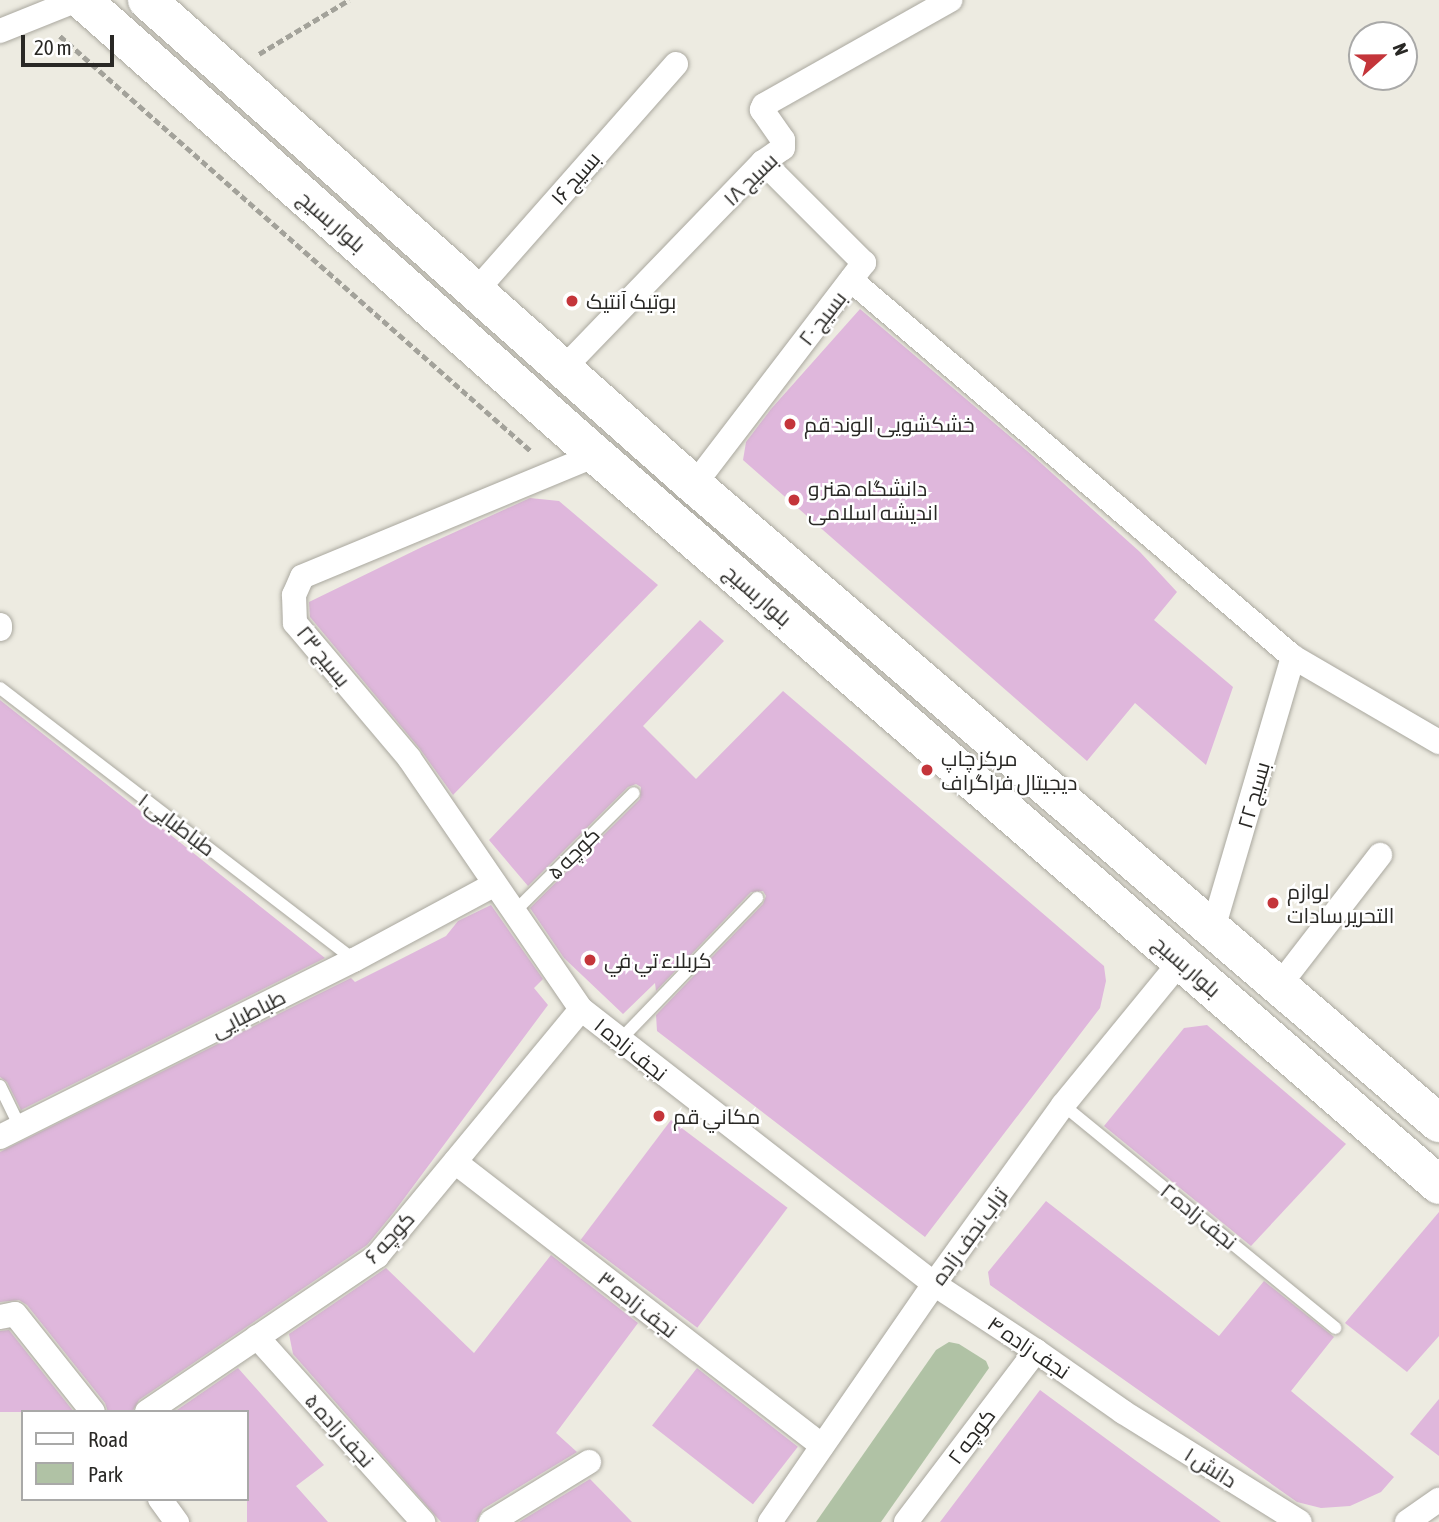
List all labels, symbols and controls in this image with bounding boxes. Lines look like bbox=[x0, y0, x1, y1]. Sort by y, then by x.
scale bar bbox=[24, 21, 117, 65]
north arrow bbox=[1348, 21, 1418, 91]
text: 20 m bbox=[34, 35, 72, 59]
text: N bbox=[1388, 40, 1413, 58]
street label: بسیج ۱۶ bbox=[545, 146, 605, 210]
street label: بسیج ۱۸ bbox=[718, 147, 782, 211]
street label: بلوار بسیج bbox=[293, 185, 371, 257]
street label: بسیج ۲۰ bbox=[793, 286, 851, 350]
place label: بوتیک آنتیک bbox=[586, 288, 676, 314]
marker: بوتیک آنتیک bbox=[564, 293, 580, 309]
place label: خشکشویی الوند قم bbox=[804, 411, 975, 437]
marker: خشکشویی الوند قم bbox=[782, 416, 798, 432]
place label: دانشگاه هنر و اندیشه اسلامی bbox=[808, 475, 938, 525]
marker: دانشگاه هنر و اندیشه اسلامی bbox=[786, 492, 802, 508]
street label: بلوار بسیج bbox=[719, 559, 797, 631]
street label: بسیج ۲۳ bbox=[292, 620, 356, 692]
place label: مرکز چاپ دیجیتال فراگراف bbox=[941, 745, 1077, 795]
street label: بسیج ۲۲ bbox=[1232, 759, 1274, 831]
marker: مرکز چاپ دیجیتال فراگراف bbox=[919, 762, 935, 778]
street label: طباطبایی ۱ bbox=[134, 787, 220, 861]
street label: کوچه ۵ bbox=[542, 822, 604, 884]
place label: لوازم التحریر سادات bbox=[1287, 878, 1394, 928]
marker: لوازم التحریر سادات bbox=[1265, 895, 1281, 911]
street label: بلوار بسیج bbox=[1148, 930, 1226, 1002]
place label: كربلاء تي في bbox=[604, 947, 712, 973]
marker: كربلاء تي في bbox=[582, 952, 598, 968]
street label: طباطبایی bbox=[207, 984, 289, 1042]
street label: نجف زاده ۱ bbox=[590, 1012, 672, 1086]
place label: مكاني قم bbox=[673, 1103, 760, 1129]
marker: مكاني قم bbox=[651, 1108, 667, 1124]
street label: نجف زاده ۲ bbox=[1156, 1178, 1242, 1254]
street label: تراب نجف زاده bbox=[925, 1183, 1013, 1289]
street label: کوچه ۶ bbox=[359, 1206, 419, 1268]
street label: نجف زاده ۳ bbox=[593, 1265, 683, 1343]
street label: نجف زاده ۴ bbox=[983, 1310, 1075, 1384]
street label: نجف زاده ۵ bbox=[300, 1388, 380, 1472]
street label: کوچه ۲ bbox=[942, 1403, 1000, 1469]
legend bbox=[21, 1410, 248, 1501]
text: Road bbox=[88, 1427, 128, 1451]
street label: دانش ۱ bbox=[1180, 1441, 1242, 1493]
text: Park bbox=[88, 1462, 123, 1486]

